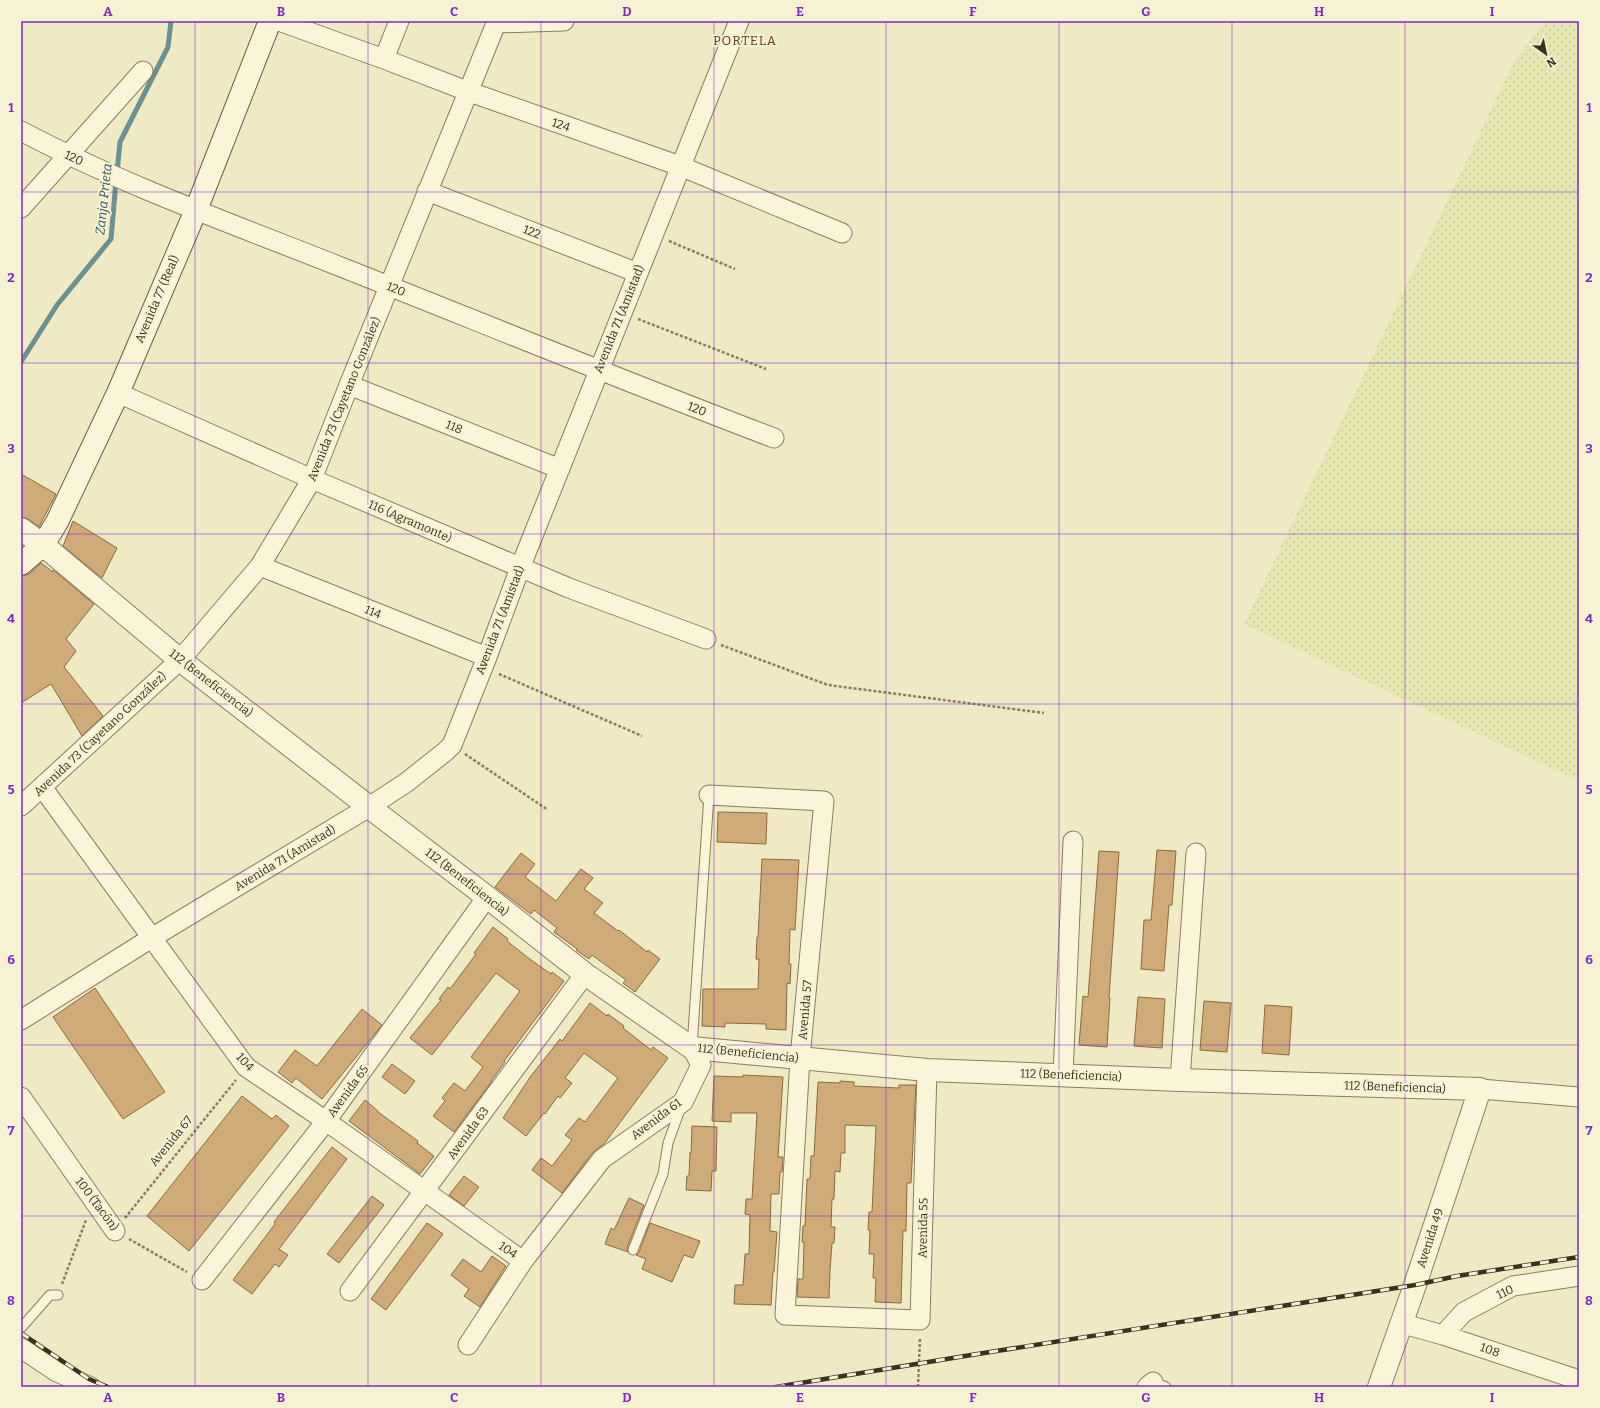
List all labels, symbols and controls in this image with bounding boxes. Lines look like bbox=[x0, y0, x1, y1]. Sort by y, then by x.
text: A bbox=[103, 4, 113, 19]
text: B bbox=[277, 4, 285, 19]
text: C bbox=[450, 4, 458, 19]
text: D bbox=[622, 4, 632, 19]
text: E bbox=[796, 4, 804, 19]
text: F bbox=[969, 4, 977, 19]
text: G bbox=[1141, 4, 1151, 19]
text: H bbox=[1314, 4, 1324, 19]
text: I bbox=[1490, 4, 1495, 19]
district label: PORTELA bbox=[713, 33, 777, 48]
north arrow bbox=[1526, 34, 1566, 74]
text: N bbox=[1544, 54, 1558, 70]
text: 1 bbox=[8, 100, 14, 115]
text: 1 bbox=[1586, 100, 1592, 115]
street label: 124 bbox=[550, 115, 572, 135]
street label: 120 bbox=[62, 148, 86, 168]
water label: Zanja Prieta bbox=[92, 163, 115, 235]
street label: 122 bbox=[521, 222, 543, 242]
street label: Avenida 77 (Real) bbox=[131, 252, 182, 345]
street label: Avenida 71 (Amistad) bbox=[590, 262, 647, 375]
text: 2 bbox=[7, 270, 15, 285]
text: 2 bbox=[1585, 270, 1593, 285]
street label: 120 bbox=[385, 279, 407, 299]
street label: Avenida 73 (Cayetano González) bbox=[304, 314, 383, 483]
street label: 120 bbox=[686, 399, 708, 419]
street label: 118 bbox=[444, 417, 464, 437]
text: 3 bbox=[7, 441, 15, 456]
text: 3 bbox=[1585, 441, 1593, 456]
street label: 116 (Agramonte) bbox=[366, 496, 455, 545]
street label: Avenida 71 (Amistad) bbox=[472, 563, 527, 676]
street label: 114 bbox=[363, 602, 383, 622]
text: 4 bbox=[7, 611, 15, 626]
text: 4 bbox=[1585, 611, 1593, 626]
street label: 112 (Beneficiencia) bbox=[167, 645, 256, 720]
street label: Avenida 73 (Cayetano González) bbox=[30, 668, 169, 799]
text: 5 bbox=[7, 782, 15, 797]
text: 5 bbox=[1585, 782, 1593, 797]
street label: Avenida 71 (Amistad) bbox=[231, 821, 338, 894]
street label: 112 (Beneficiencia) bbox=[423, 844, 512, 919]
text: 6 bbox=[7, 952, 15, 967]
text: 6 bbox=[1585, 952, 1593, 967]
street label: Avenida 57 bbox=[795, 980, 815, 1040]
street label: 112 (Beneficiencia) bbox=[697, 1040, 800, 1065]
street label: 104 bbox=[233, 1050, 257, 1074]
street label: Avenida 65 bbox=[324, 1062, 372, 1120]
street label: 112 (Beneficiencia) bbox=[1020, 1065, 1123, 1084]
street label: 112 (Beneficiencia) bbox=[1344, 1077, 1447, 1096]
street label: Avenida 61 bbox=[628, 1095, 684, 1142]
street label: Avenida 63 bbox=[444, 1104, 492, 1162]
street label: Avenida 67 bbox=[146, 1113, 196, 1169]
text: 7 bbox=[8, 1123, 15, 1138]
text: 7 bbox=[1586, 1123, 1593, 1138]
street label: 100 (Tacón) bbox=[72, 1174, 123, 1234]
street label: Avenida 55 bbox=[915, 1198, 931, 1258]
street label: Avenida 49 bbox=[1414, 1206, 1446, 1270]
street label: 104 bbox=[496, 1239, 520, 1261]
street label: 110 bbox=[1494, 1282, 1516, 1302]
text: 8 bbox=[7, 1293, 15, 1308]
text: 8 bbox=[1585, 1293, 1593, 1308]
street label: 108 bbox=[1478, 1340, 1502, 1360]
text: A bbox=[103, 1390, 113, 1405]
text: B bbox=[277, 1390, 285, 1405]
text: C bbox=[450, 1390, 458, 1405]
text: D bbox=[622, 1390, 632, 1405]
text: E bbox=[796, 1390, 804, 1405]
text: F bbox=[969, 1390, 977, 1405]
text: G bbox=[1141, 1390, 1151, 1405]
text: H bbox=[1314, 1390, 1324, 1405]
text: I bbox=[1490, 1390, 1495, 1405]

